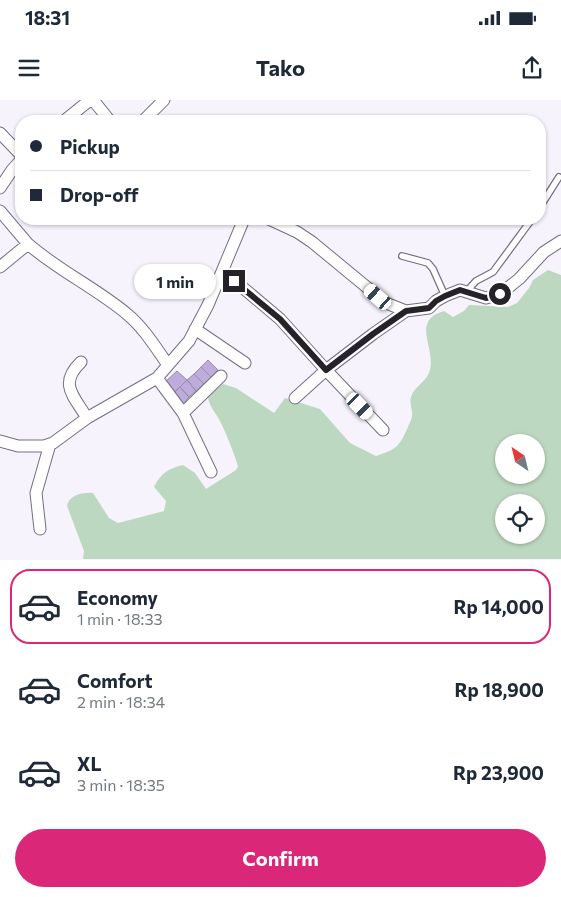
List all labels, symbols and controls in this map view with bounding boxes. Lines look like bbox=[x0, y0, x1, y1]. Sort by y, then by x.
text: 18:31 bbox=[25, 6, 70, 29]
icon: menu bbox=[15, 54, 43, 82]
text: Tako bbox=[256, 54, 305, 81]
icon: share bbox=[518, 54, 546, 82]
text: Pickup bbox=[60, 135, 120, 158]
text: Drop-off bbox=[60, 183, 139, 206]
callout: 1 min bbox=[134, 264, 216, 298]
route end bbox=[223, 270, 245, 292]
text: 1 min bbox=[156, 272, 194, 291]
car bbox=[361, 281, 394, 313]
route start bbox=[489, 283, 511, 305]
car bbox=[344, 390, 375, 422]
north arrow bbox=[495, 434, 545, 484]
map controls bbox=[495, 434, 545, 544]
button: locate bbox=[495, 494, 545, 544]
icon: car bbox=[17, 584, 62, 629]
text: Economy bbox=[77, 586, 158, 609]
text: Rp 14,000 bbox=[453, 595, 544, 618]
text: 1 min · 18:33 bbox=[77, 609, 163, 628]
icon: car bbox=[17, 667, 62, 712]
text: Comfort bbox=[77, 669, 153, 692]
text: Rp 18,900 bbox=[454, 678, 544, 701]
text: 2 min · 18:34 bbox=[77, 692, 165, 711]
icon: car bbox=[17, 750, 62, 795]
text: XL bbox=[77, 752, 102, 775]
text: Rp 23,900 bbox=[453, 761, 544, 784]
text: 3 min · 18:35 bbox=[77, 775, 165, 794]
button: Confirm bbox=[15, 829, 546, 887]

